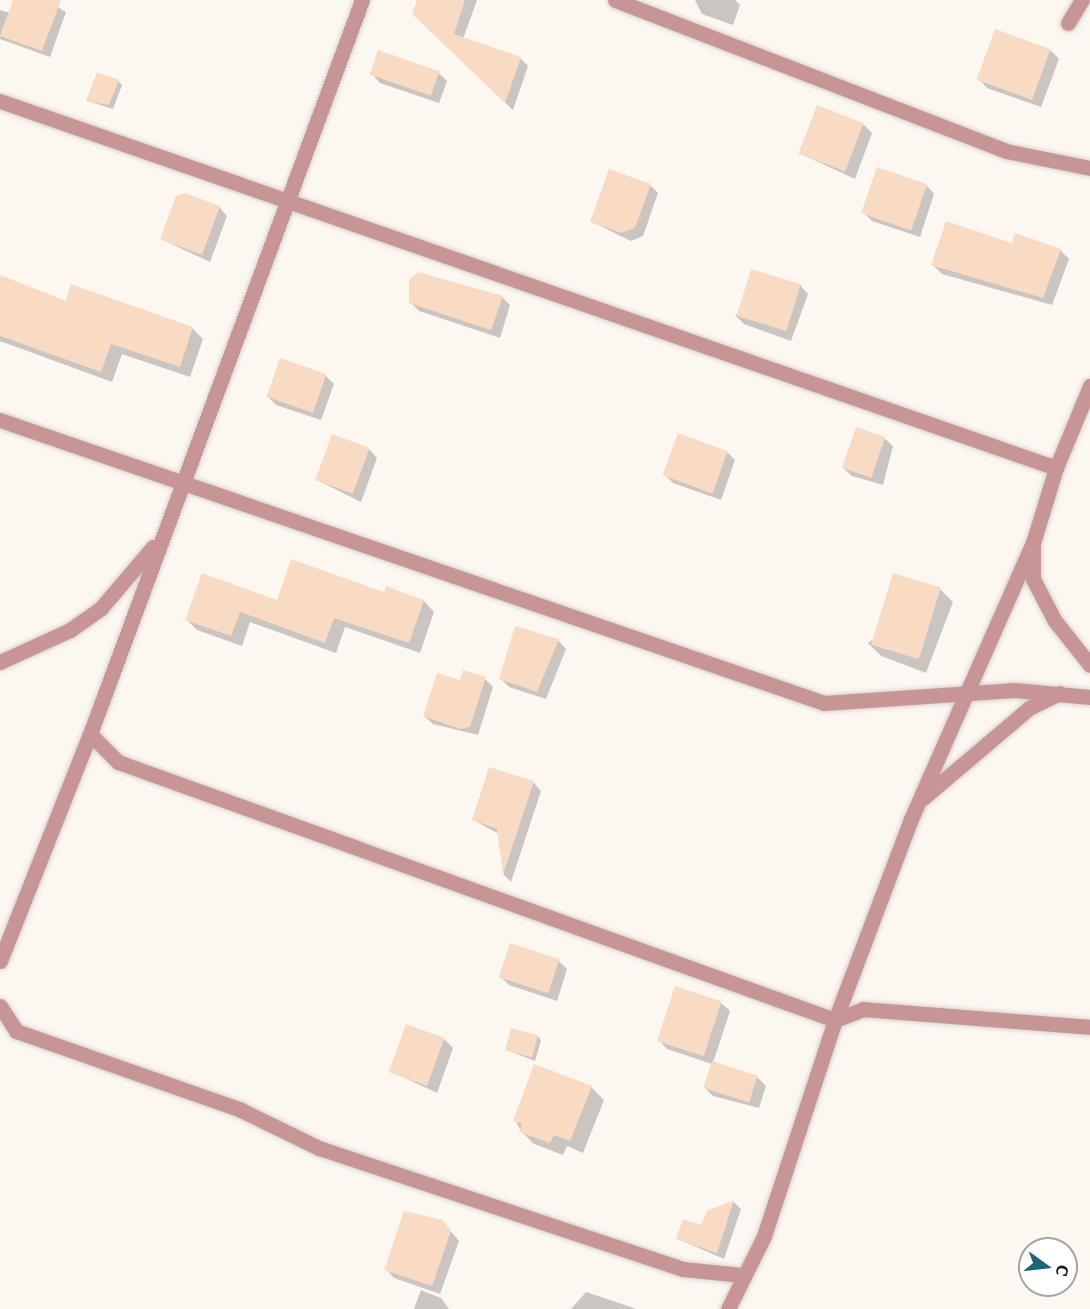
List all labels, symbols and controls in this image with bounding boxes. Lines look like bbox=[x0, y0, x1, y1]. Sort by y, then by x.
north arrow bbox=[1018, 1237, 1078, 1297]
text: С bbox=[1050, 1263, 1077, 1280]

